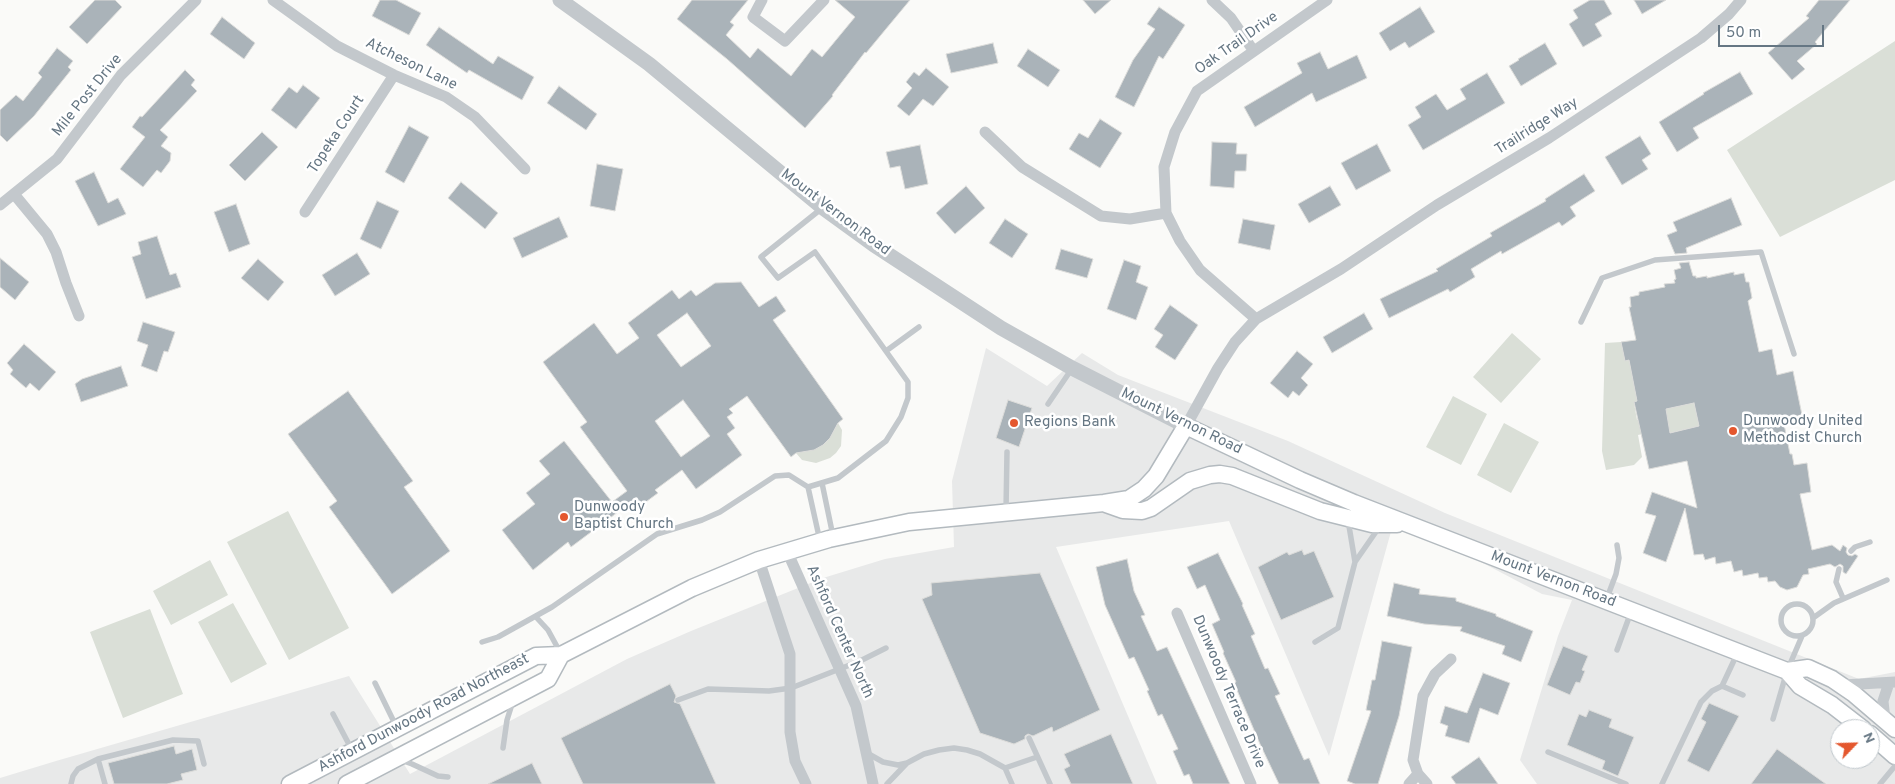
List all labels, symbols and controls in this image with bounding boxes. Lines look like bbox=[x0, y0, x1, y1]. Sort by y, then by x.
street label: Oak Trail Drive bbox=[1192, 9, 1282, 79]
scale bar bbox=[1720, 15, 1826, 47]
text: 50 m bbox=[1726, 24, 1761, 43]
street label: Atcheson Lane bbox=[362, 35, 460, 95]
street label: Mile Post Drive bbox=[49, 51, 127, 141]
street label: Topeka Court bbox=[305, 92, 369, 178]
street label: Trailridge Way bbox=[1492, 94, 1582, 160]
street label: Mount Vernon Road bbox=[777, 166, 893, 260]
street label: Mount Vernon Road bbox=[1118, 385, 1244, 459]
place label: Dunwoody United Methodist Church bbox=[1743, 413, 1863, 448]
place label: Regions Bank bbox=[1024, 414, 1116, 432]
marker: Regions Bank bbox=[1008, 417, 1020, 429]
marker: Dunwoody United Methodist Church bbox=[1727, 425, 1739, 437]
place label: Dunwoody Baptist Church bbox=[574, 499, 674, 534]
marker: Dunwoody Baptist Church bbox=[558, 511, 570, 523]
street label: Mount Vernon Road bbox=[1488, 548, 1618, 612]
street label: Ashford Center North bbox=[801, 563, 877, 701]
street label: Dunwoody Terrace Drive bbox=[1188, 613, 1268, 771]
street label: Ashford Dunwoody Road Northeast bbox=[315, 651, 533, 777]
north arrow bbox=[1830, 719, 1880, 769]
text: N bbox=[1858, 730, 1878, 746]

